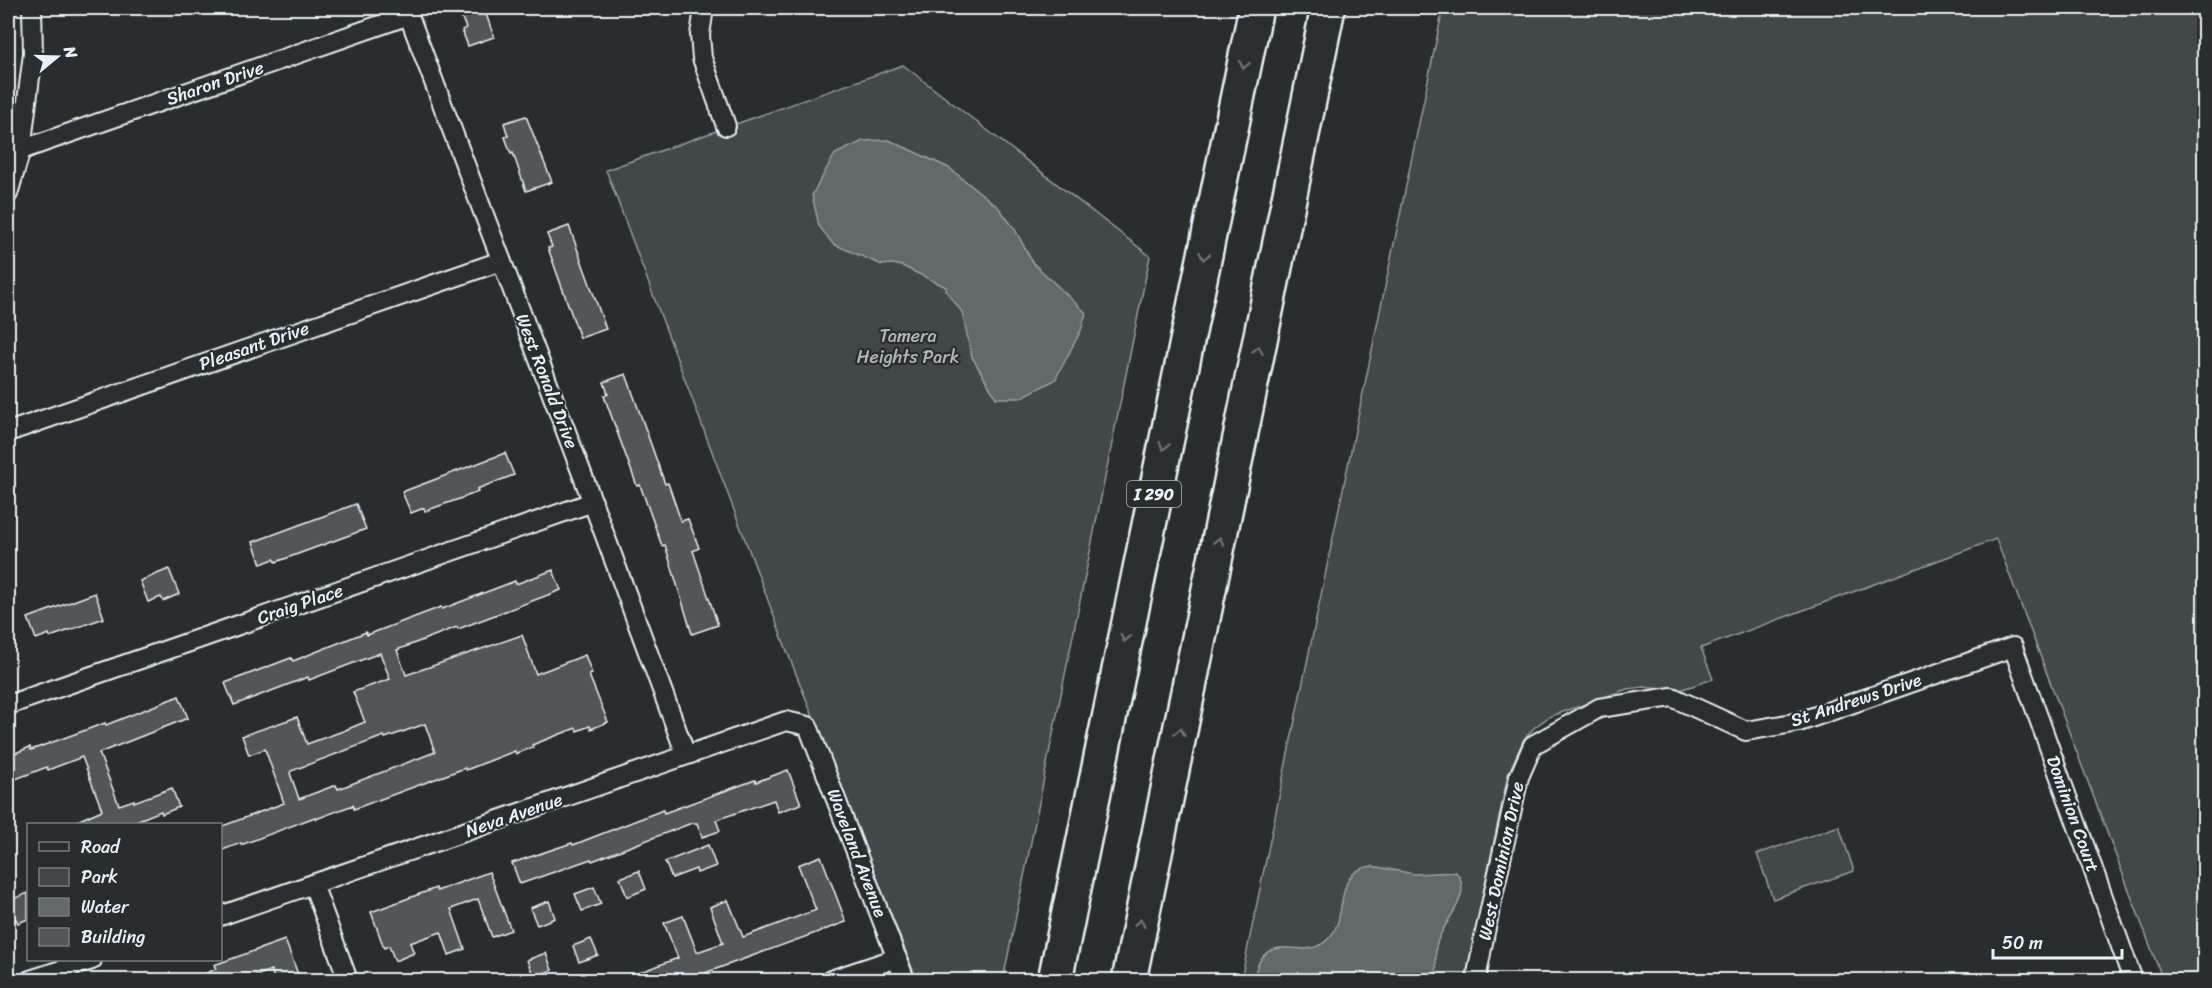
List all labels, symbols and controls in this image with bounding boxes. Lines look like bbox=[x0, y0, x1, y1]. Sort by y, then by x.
north arrow bbox=[27, 27, 87, 87]
text: N bbox=[55, 41, 87, 63]
street label: Sharon Drive bbox=[162, 51, 268, 115]
one-way arrow bbox=[1238, 59, 1251, 69]
one-way arrow bbox=[1198, 250, 1211, 260]
street label: West Ronald Drive bbox=[506, 309, 588, 453]
street label: Pleasant Drive bbox=[195, 312, 313, 380]
park label: Tamera Heights Park bbox=[857, 320, 959, 373]
one-way arrow bbox=[1251, 345, 1264, 355]
one-way arrow bbox=[1158, 441, 1171, 451]
road number: I 290 bbox=[1127, 481, 1181, 507]
one-way arrow bbox=[1212, 536, 1225, 546]
street label: Craig Place bbox=[253, 574, 347, 634]
one-way arrow bbox=[1119, 632, 1132, 642]
street label: St Andrews Drive bbox=[1786, 664, 1926, 736]
one-way arrow bbox=[1173, 727, 1186, 737]
street label: Dominion Court bbox=[2037, 751, 2109, 877]
street label: West Dominion Drive bbox=[1469, 779, 1533, 943]
street label: Neva Avenue bbox=[461, 783, 567, 847]
street label: Waveland Avenue bbox=[818, 784, 896, 923]
legend bbox=[27, 823, 222, 961]
text: Road bbox=[81, 831, 121, 863]
text: Park bbox=[81, 861, 118, 893]
text: Water bbox=[81, 891, 130, 923]
one-way arrow bbox=[1133, 918, 1146, 928]
text: Building bbox=[81, 921, 145, 953]
scale bar bbox=[1993, 922, 2122, 960]
text: 50 m bbox=[2002, 927, 2043, 959]

